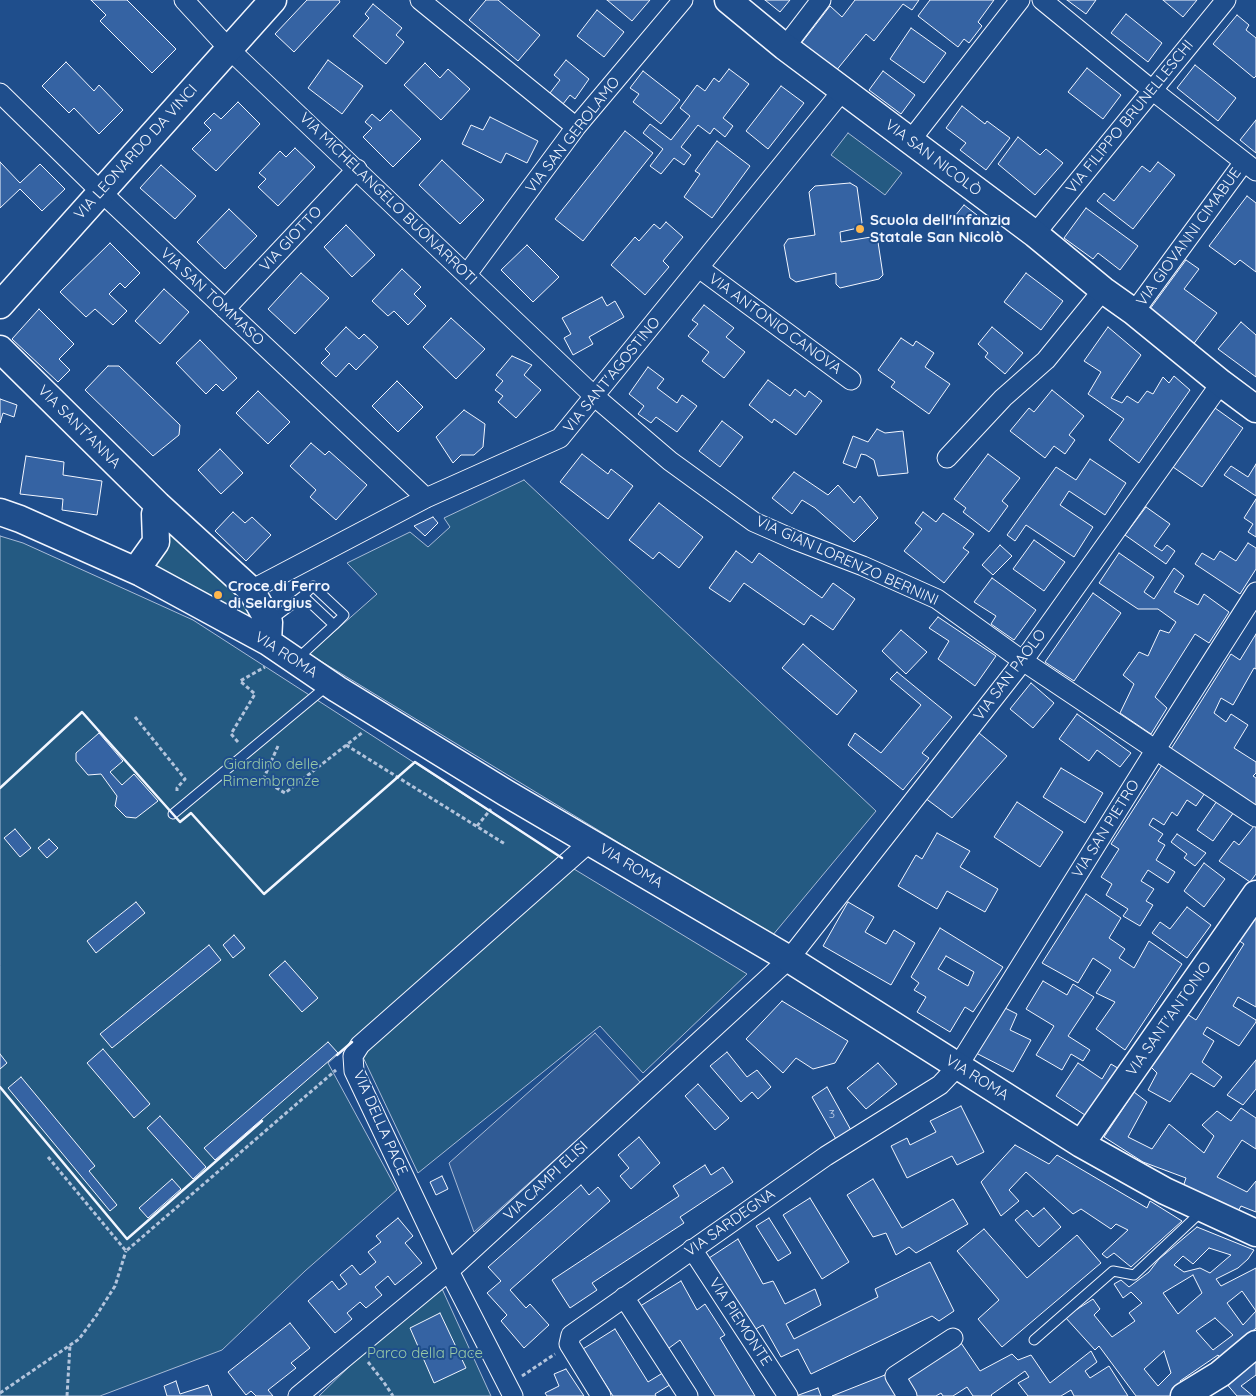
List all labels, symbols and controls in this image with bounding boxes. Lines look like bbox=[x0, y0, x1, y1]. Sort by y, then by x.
street label: VIA FILIPPO BRUNELLESCHI bbox=[1063, 37, 1197, 197]
street label: VIA SAN GEROLAMO bbox=[522, 73, 624, 197]
street label: VIA LEONARDO DA VINCI bbox=[71, 81, 201, 223]
street label: VIA MICHELANGELO BUONARROTI bbox=[295, 109, 481, 289]
street label: VIA SAN NICOLÒ bbox=[881, 116, 985, 200]
street label: VIA GIOVANNI CIMABUE bbox=[1133, 164, 1245, 310]
street label: VIA GIOTTO bbox=[256, 203, 326, 275]
place label: Scuola dell'Infanzia Statale San Nicolò bbox=[870, 211, 1010, 246]
marker: Scuola dell'Infanzia Statale San Nicolò bbox=[854, 223, 866, 235]
street label: VIA SAN TOMMASO bbox=[156, 244, 268, 350]
street label: VIA ANTONIO CANOVA bbox=[705, 270, 845, 378]
street label: VIA SANT'AGOSTINO bbox=[560, 313, 664, 437]
street label: VIA SANT'ANNA bbox=[34, 382, 124, 472]
street label: VIA GIAN LORENZO BERNINI bbox=[753, 512, 941, 610]
place label: Croce di Ferro di Selargius bbox=[228, 577, 330, 612]
marker: Croce di Ferro di Selargius bbox=[212, 589, 224, 601]
street label: VIA SAN PAOLO bbox=[970, 626, 1050, 724]
street label: VIA ROMA bbox=[251, 628, 321, 682]
park label: Giardino delle Rimembranze bbox=[222, 755, 320, 790]
street label: VIA SAN PIETRO bbox=[1069, 777, 1143, 881]
street label: VIA ROMA bbox=[596, 840, 666, 892]
street label: VIA SANT'ANTONIO bbox=[1123, 958, 1215, 1080]
street label: VIA ROMA bbox=[942, 1052, 1012, 1104]
street label: VIA DELLA PACE bbox=[349, 1068, 411, 1178]
house number: 3 bbox=[829, 1107, 835, 1121]
street label: VIA CAMPI ELISI bbox=[500, 1137, 592, 1225]
street label: VIA SARDEGNA bbox=[681, 1185, 779, 1261]
street label: VIA PIEMONTE bbox=[705, 1275, 775, 1369]
park label: Parco della Pace bbox=[367, 1344, 483, 1362]

